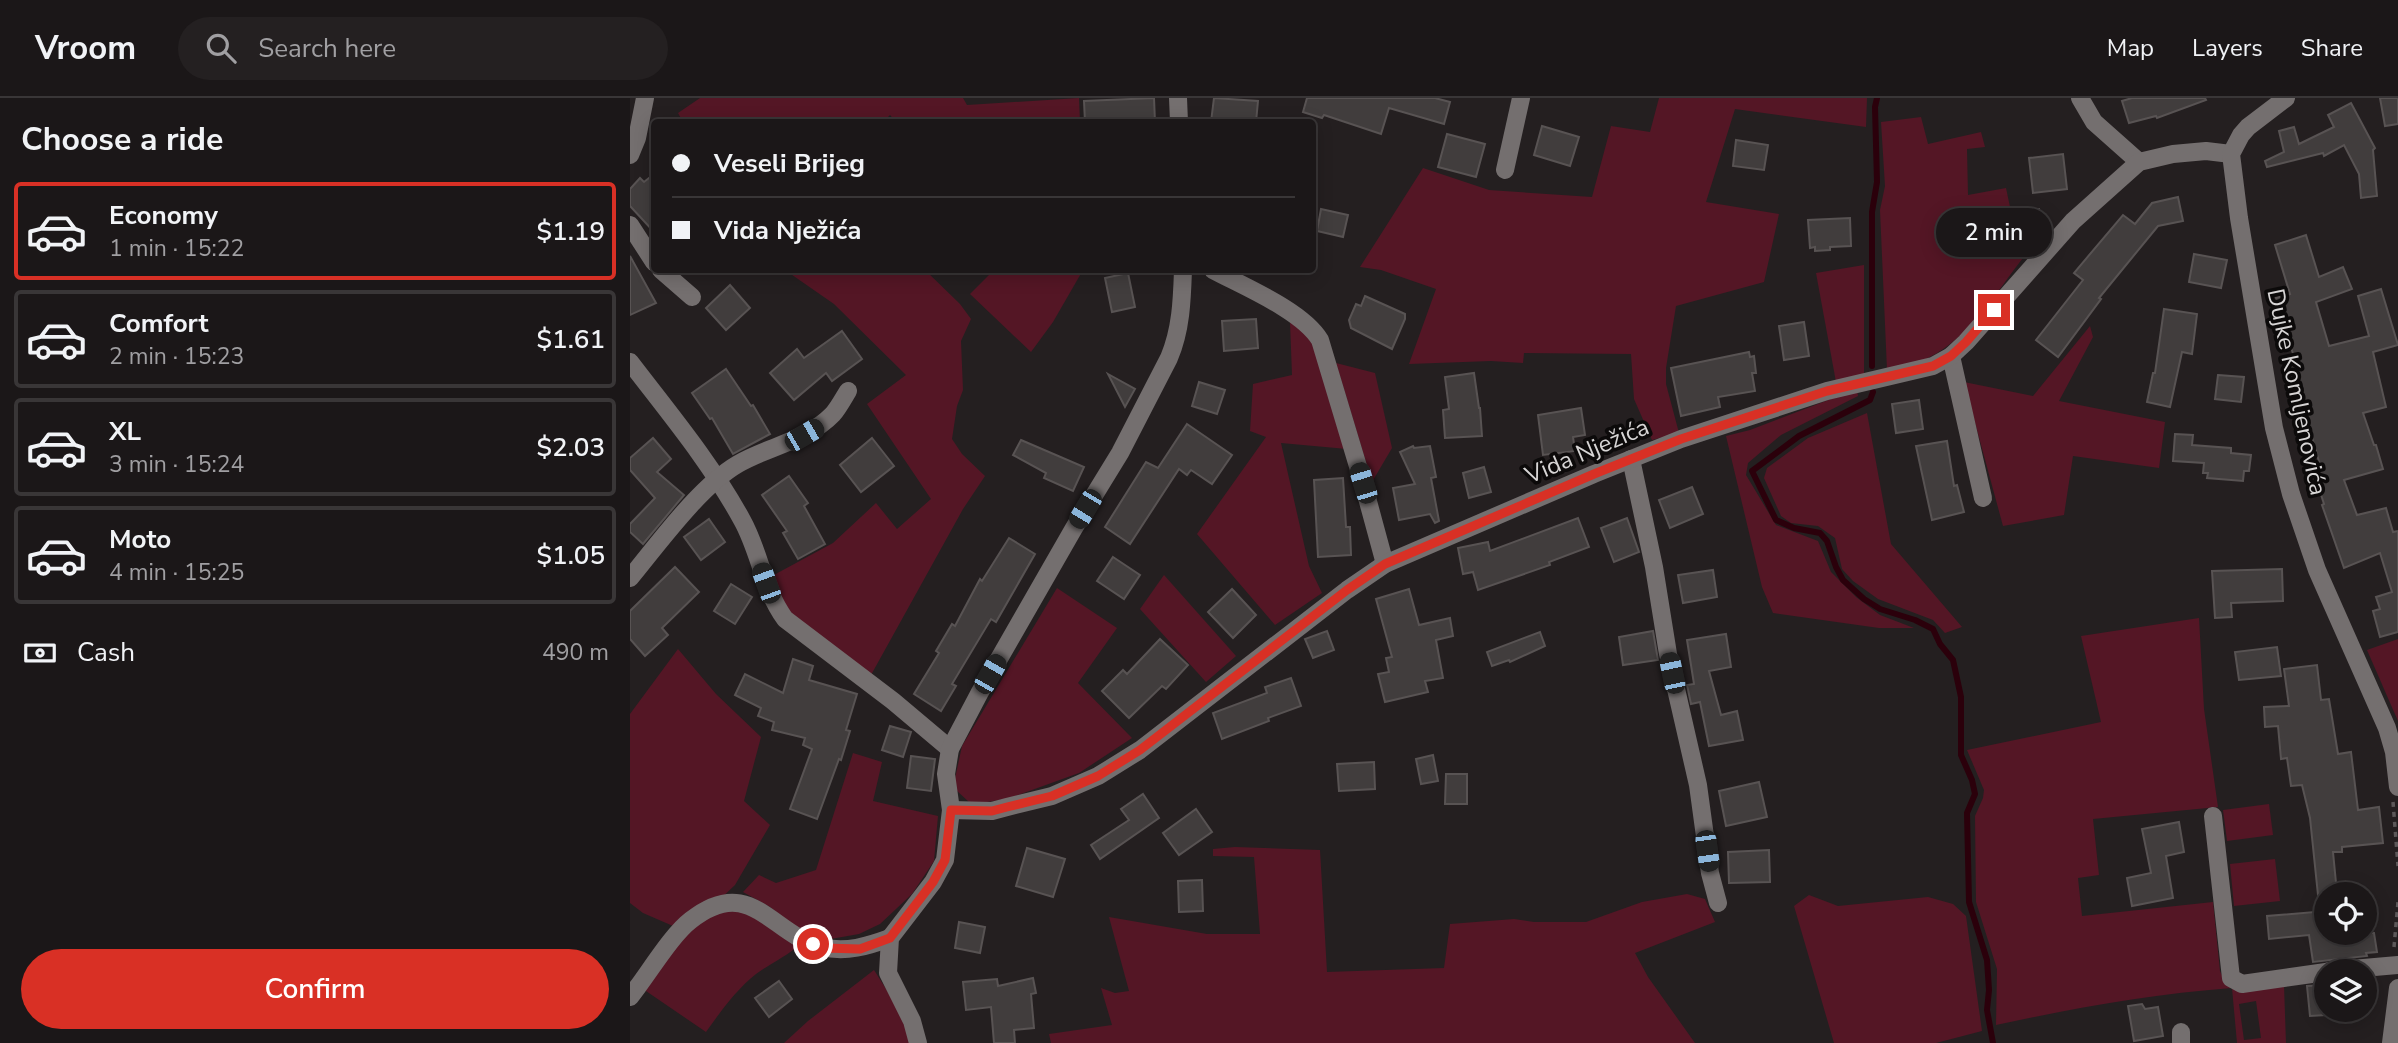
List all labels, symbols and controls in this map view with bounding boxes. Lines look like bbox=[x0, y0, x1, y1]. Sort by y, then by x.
search box bbox=[178, 17, 668, 80]
text: Vroom bbox=[35, 26, 136, 71]
icon: search bbox=[202, 29, 240, 67]
text: Search here bbox=[258, 31, 396, 66]
text: Map bbox=[2107, 32, 2154, 64]
text: Layers bbox=[2192, 32, 2263, 64]
text: Share bbox=[2301, 32, 2363, 64]
text: Choose a ride bbox=[21, 118, 223, 161]
text: Veseli Brijeg bbox=[714, 146, 865, 181]
text: Economy bbox=[109, 198, 218, 233]
icon: car bbox=[25, 200, 88, 263]
callout: 2 min bbox=[1936, 208, 2052, 258]
text: Vida Nježića bbox=[714, 213, 861, 248]
text: $1.19 bbox=[536, 214, 605, 249]
text: 2 min bbox=[1965, 217, 2023, 248]
text: 1 min · 15:22 bbox=[109, 233, 244, 264]
street label: Dujke Komljenovića bbox=[2259, 286, 2335, 498]
route end bbox=[1978, 294, 2010, 326]
text: Comfort bbox=[109, 306, 209, 341]
icon: car bbox=[25, 308, 88, 371]
text: $1.61 bbox=[536, 322, 605, 357]
text: 2 min · 15:23 bbox=[109, 341, 244, 372]
street label: Vida Nježića bbox=[1519, 411, 1654, 492]
text: XL bbox=[109, 414, 141, 449]
car bbox=[781, 415, 828, 455]
icon: car bbox=[25, 416, 88, 479]
text: $2.03 bbox=[536, 430, 605, 465]
text: 3 min · 15:24 bbox=[109, 449, 244, 480]
car bbox=[1347, 460, 1380, 506]
car bbox=[1066, 486, 1105, 532]
text: Moto bbox=[109, 522, 171, 557]
icon: car bbox=[25, 524, 88, 587]
text: $1.05 bbox=[536, 538, 605, 573]
text: 4 min · 15:25 bbox=[109, 557, 244, 588]
car bbox=[749, 560, 784, 606]
icon: cash bbox=[21, 634, 59, 672]
text: Cash bbox=[77, 635, 135, 670]
text: 490 m bbox=[542, 637, 609, 668]
car bbox=[1658, 650, 1687, 696]
car bbox=[971, 651, 1010, 697]
car bbox=[1694, 829, 1721, 873]
map controls bbox=[2314, 882, 2377, 1022]
button: locate bbox=[2314, 882, 2377, 945]
route start bbox=[797, 928, 829, 960]
button: Confirm bbox=[21, 949, 609, 1029]
button: layers bbox=[2314, 959, 2377, 1022]

